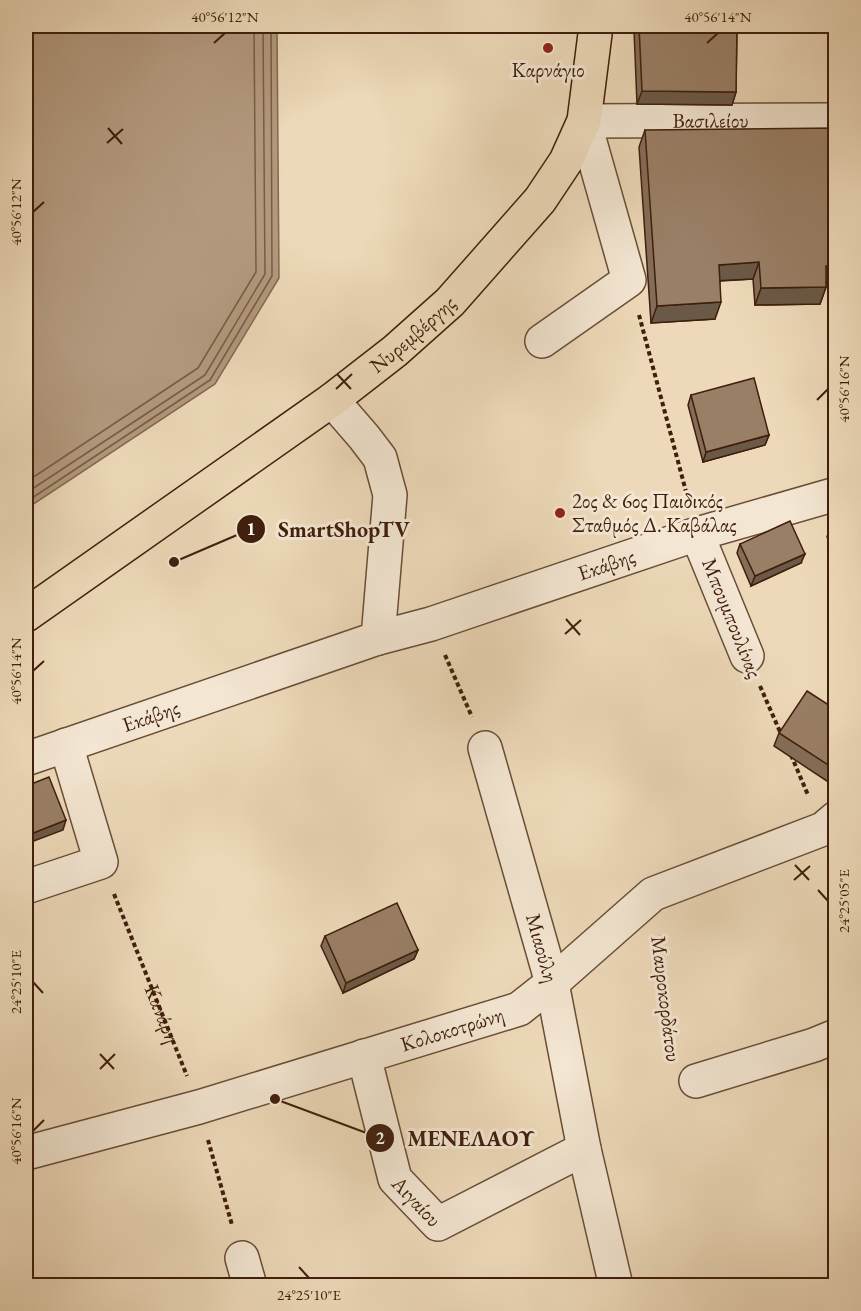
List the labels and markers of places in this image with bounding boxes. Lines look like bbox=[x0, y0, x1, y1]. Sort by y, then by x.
marker: Καρνάγιο bbox=[541, 41, 555, 55]
place label: Καρνάγιο bbox=[511, 56, 585, 83]
place label: 2ος & 6ος Παιδικός Σταθμός Δ. Καβάλας bbox=[572, 487, 737, 538]
marker: 2ος & 6ος Παιδικός Σταθμός Δ. Καβάλας bbox=[553, 506, 567, 520]
callout: SmartShopTV bbox=[236, 509, 422, 549]
callout: ΜΕΝΕΛΑΟΥ bbox=[365, 1118, 547, 1158]

